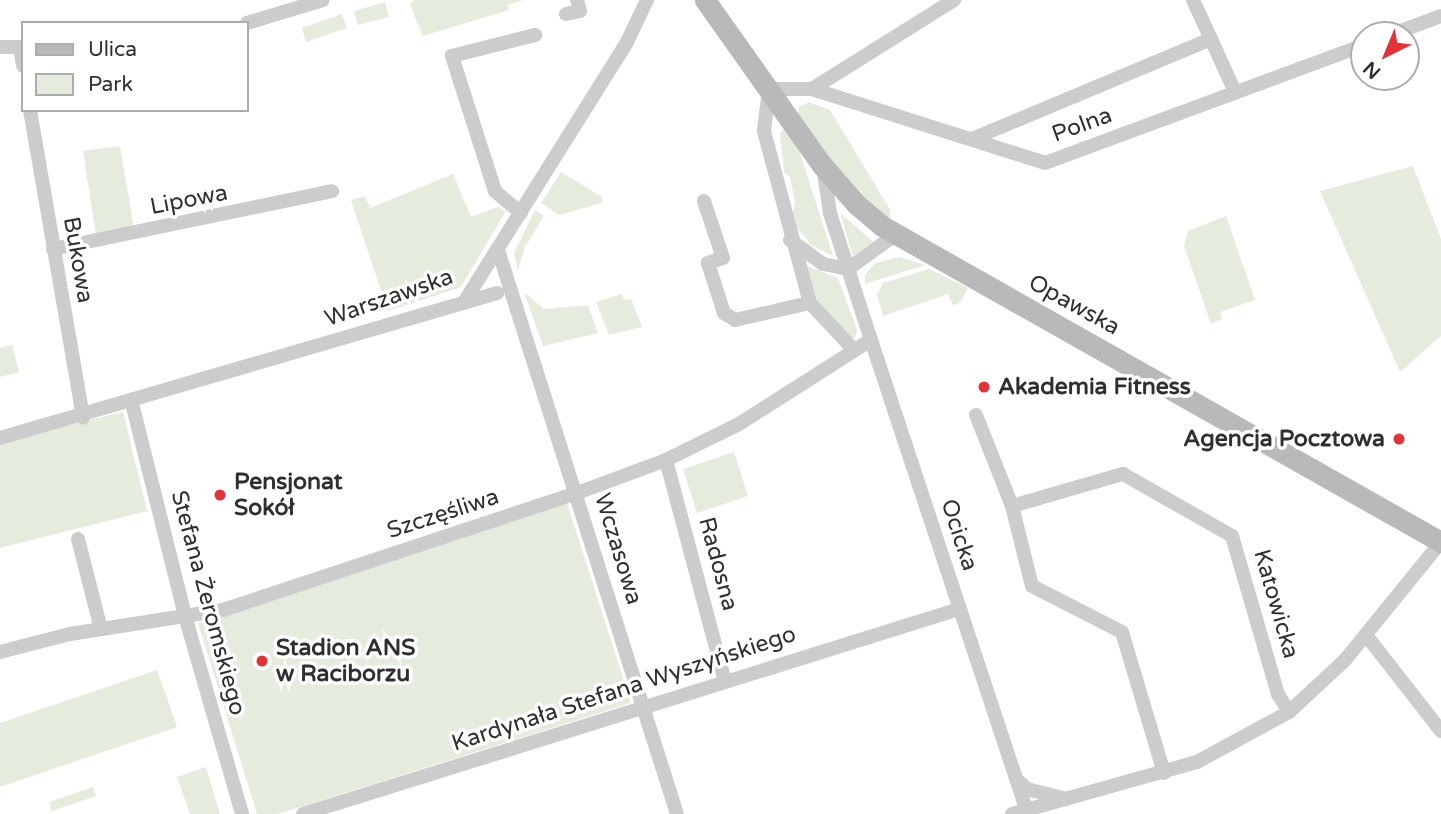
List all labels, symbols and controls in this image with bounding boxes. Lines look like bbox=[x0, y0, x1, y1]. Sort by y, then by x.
legend bbox=[21, 21, 248, 112]
north arrow bbox=[1350, 21, 1420, 91]
text: Ulica bbox=[88, 37, 137, 62]
text: N bbox=[1359, 57, 1385, 83]
text: Park bbox=[88, 72, 133, 97]
street label: Polna bbox=[1048, 101, 1116, 149]
street label: Lipowa bbox=[148, 179, 230, 221]
street label: Bukowa bbox=[57, 215, 99, 305]
street label: Warszawska bbox=[321, 263, 457, 333]
street label: Opawska bbox=[1023, 269, 1125, 341]
place label: Akademia Fitness bbox=[998, 373, 1191, 401]
marker: Akademia Fitness bbox=[976, 379, 992, 395]
place label: Agencja Pocztowa bbox=[1183, 425, 1385, 453]
marker: Agencja Pocztowa bbox=[1391, 431, 1407, 447]
place label: Pensjonat Sokół bbox=[234, 468, 342, 522]
street label: Szczęśliwa bbox=[384, 483, 502, 545]
marker: Pensjonat Sokół bbox=[212, 487, 228, 503]
street label: Stefana Żeromskiego bbox=[165, 488, 251, 718]
street label: Wczasowa bbox=[588, 490, 648, 608]
street label: Ocicka bbox=[934, 496, 984, 574]
street label: Radosna bbox=[692, 514, 744, 614]
street label: Katowicka bbox=[1247, 546, 1305, 662]
street label: Kardynała Stefana Wyszyńskiego bbox=[449, 620, 799, 758]
place label: Stadion ANS w Raciborzu bbox=[276, 634, 415, 688]
marker: Stadion ANS w Raciborzu bbox=[254, 653, 270, 669]

